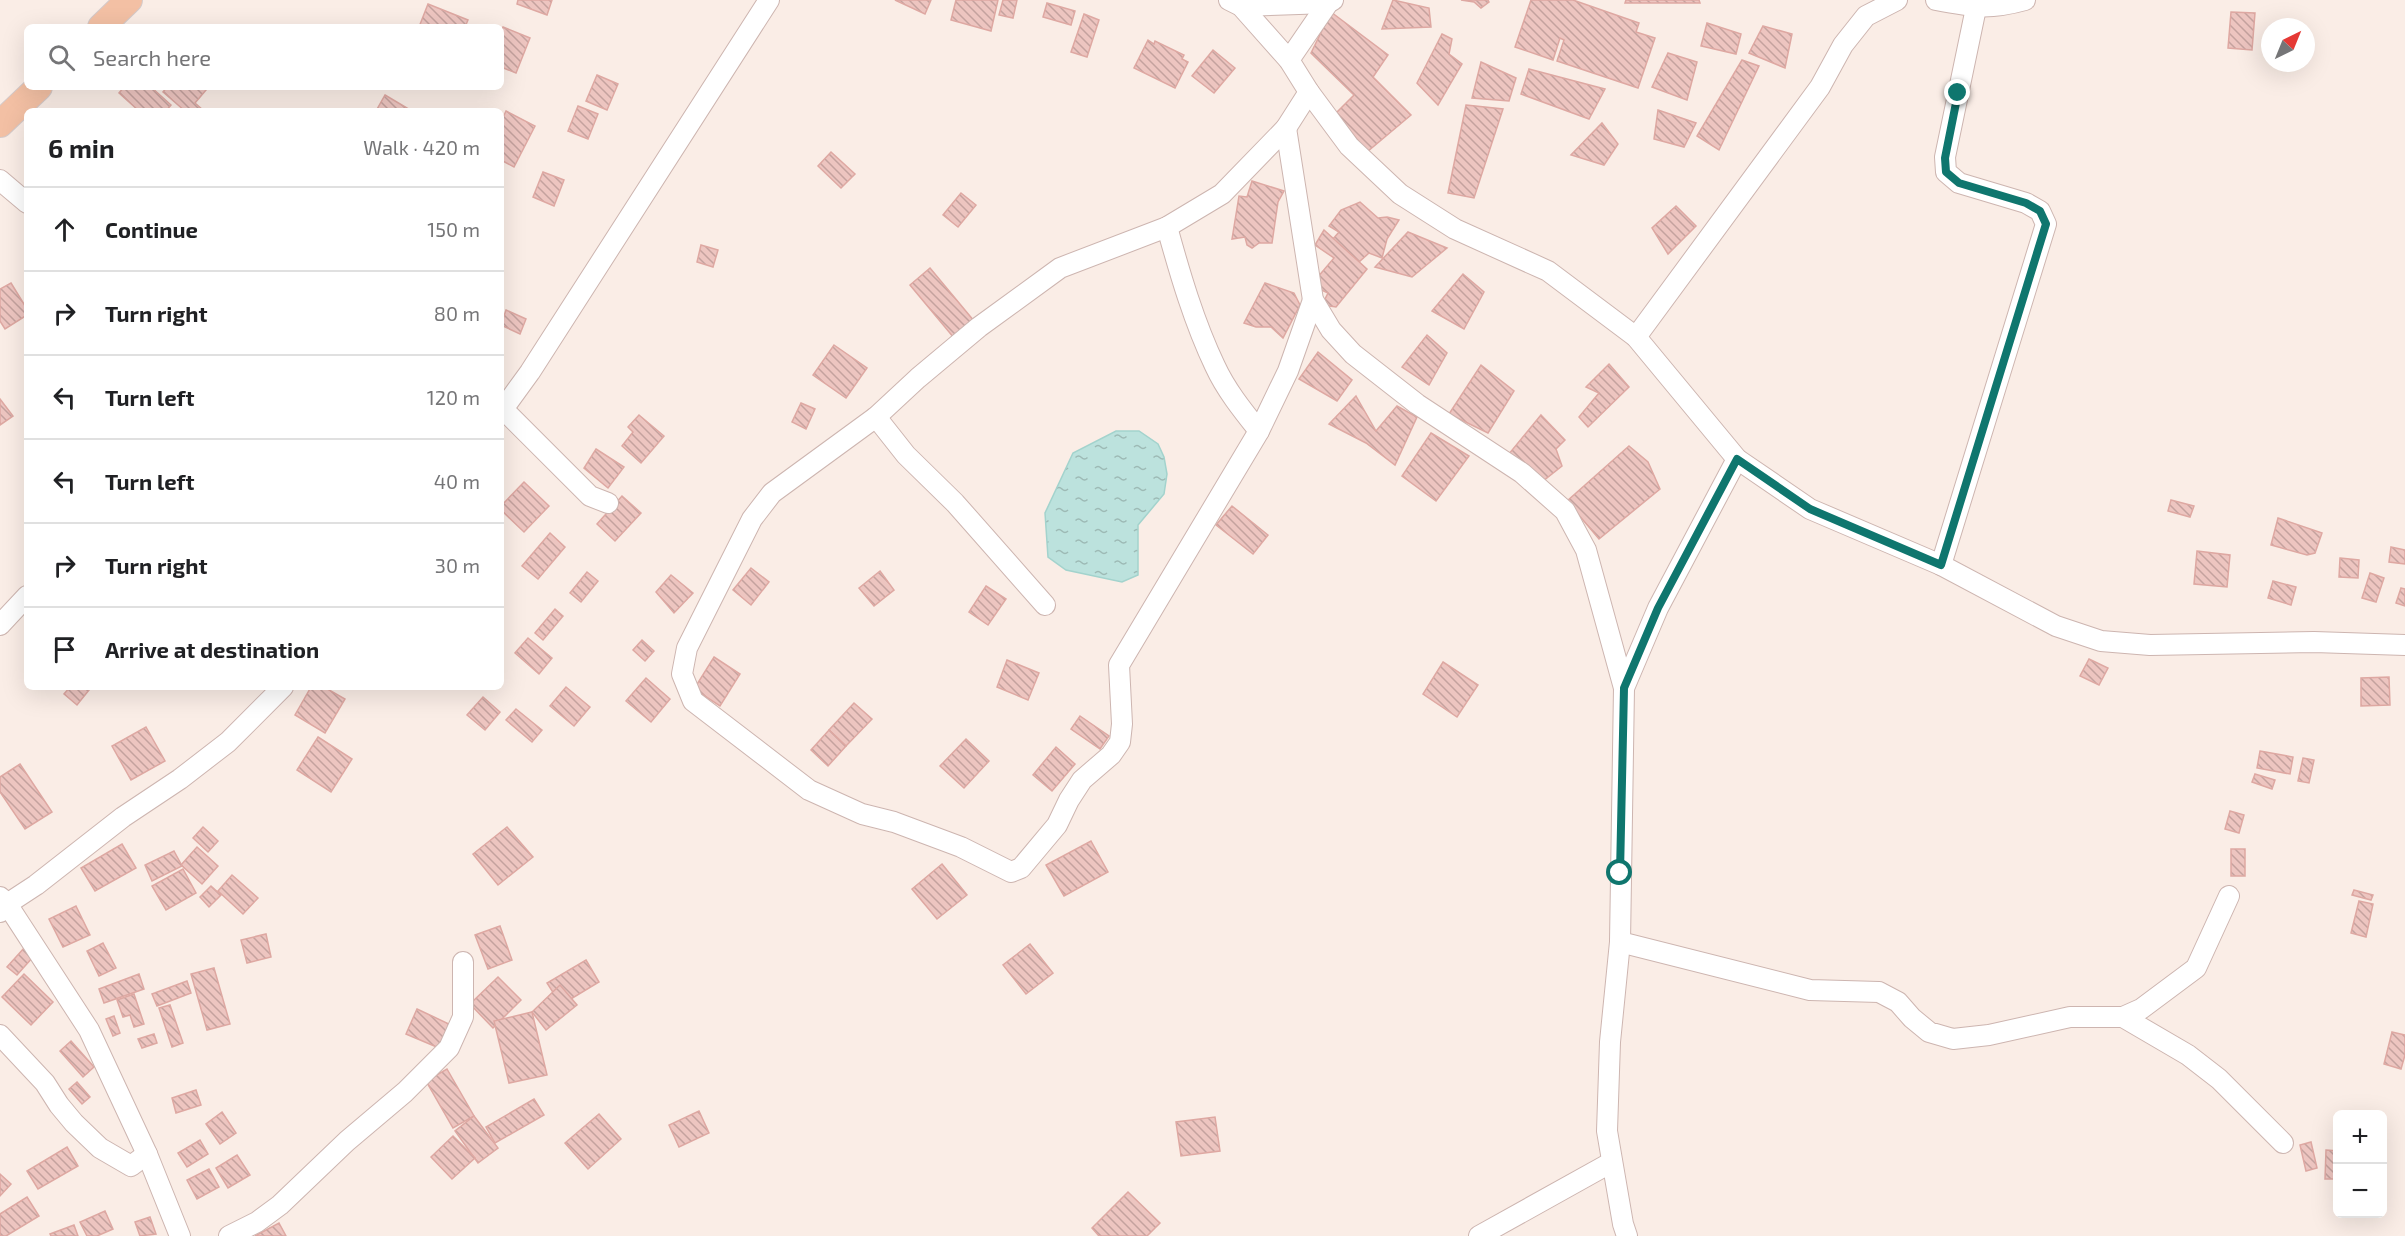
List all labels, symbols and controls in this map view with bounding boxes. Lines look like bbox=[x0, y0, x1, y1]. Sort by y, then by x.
north arrow bbox=[2261, 18, 2315, 72]
search box bbox=[24, 24, 504, 90]
icon: search bbox=[45, 41, 78, 74]
text: Search here bbox=[93, 44, 211, 70]
route end bbox=[1944, 79, 1970, 105]
text: 6 min bbox=[48, 132, 115, 163]
text: Walk · 420 m bbox=[363, 135, 480, 159]
icon: ahead bbox=[48, 213, 81, 246]
text: Continue bbox=[105, 216, 198, 242]
text: 150 m bbox=[427, 217, 480, 241]
icon: right bbox=[48, 297, 81, 330]
text: Turn right bbox=[105, 300, 207, 326]
text: 80 m bbox=[434, 301, 480, 325]
icon: left bbox=[48, 381, 81, 414]
text: Turn left bbox=[105, 384, 194, 410]
text: 120 m bbox=[427, 385, 480, 409]
icon: left bbox=[48, 465, 81, 498]
text: Turn left bbox=[105, 468, 194, 494]
text: 40 m bbox=[434, 469, 480, 493]
icon: right bbox=[48, 549, 81, 582]
text: Turn right bbox=[105, 552, 207, 578]
text: 30 m bbox=[435, 553, 480, 577]
icon: arrive bbox=[48, 633, 81, 666]
text: Arrive at destination bbox=[105, 636, 319, 662]
route start bbox=[1606, 859, 1632, 885]
map controls bbox=[2333, 1110, 2387, 1218]
button: + bbox=[2333, 1110, 2387, 1164]
button: − bbox=[2333, 1164, 2387, 1218]

